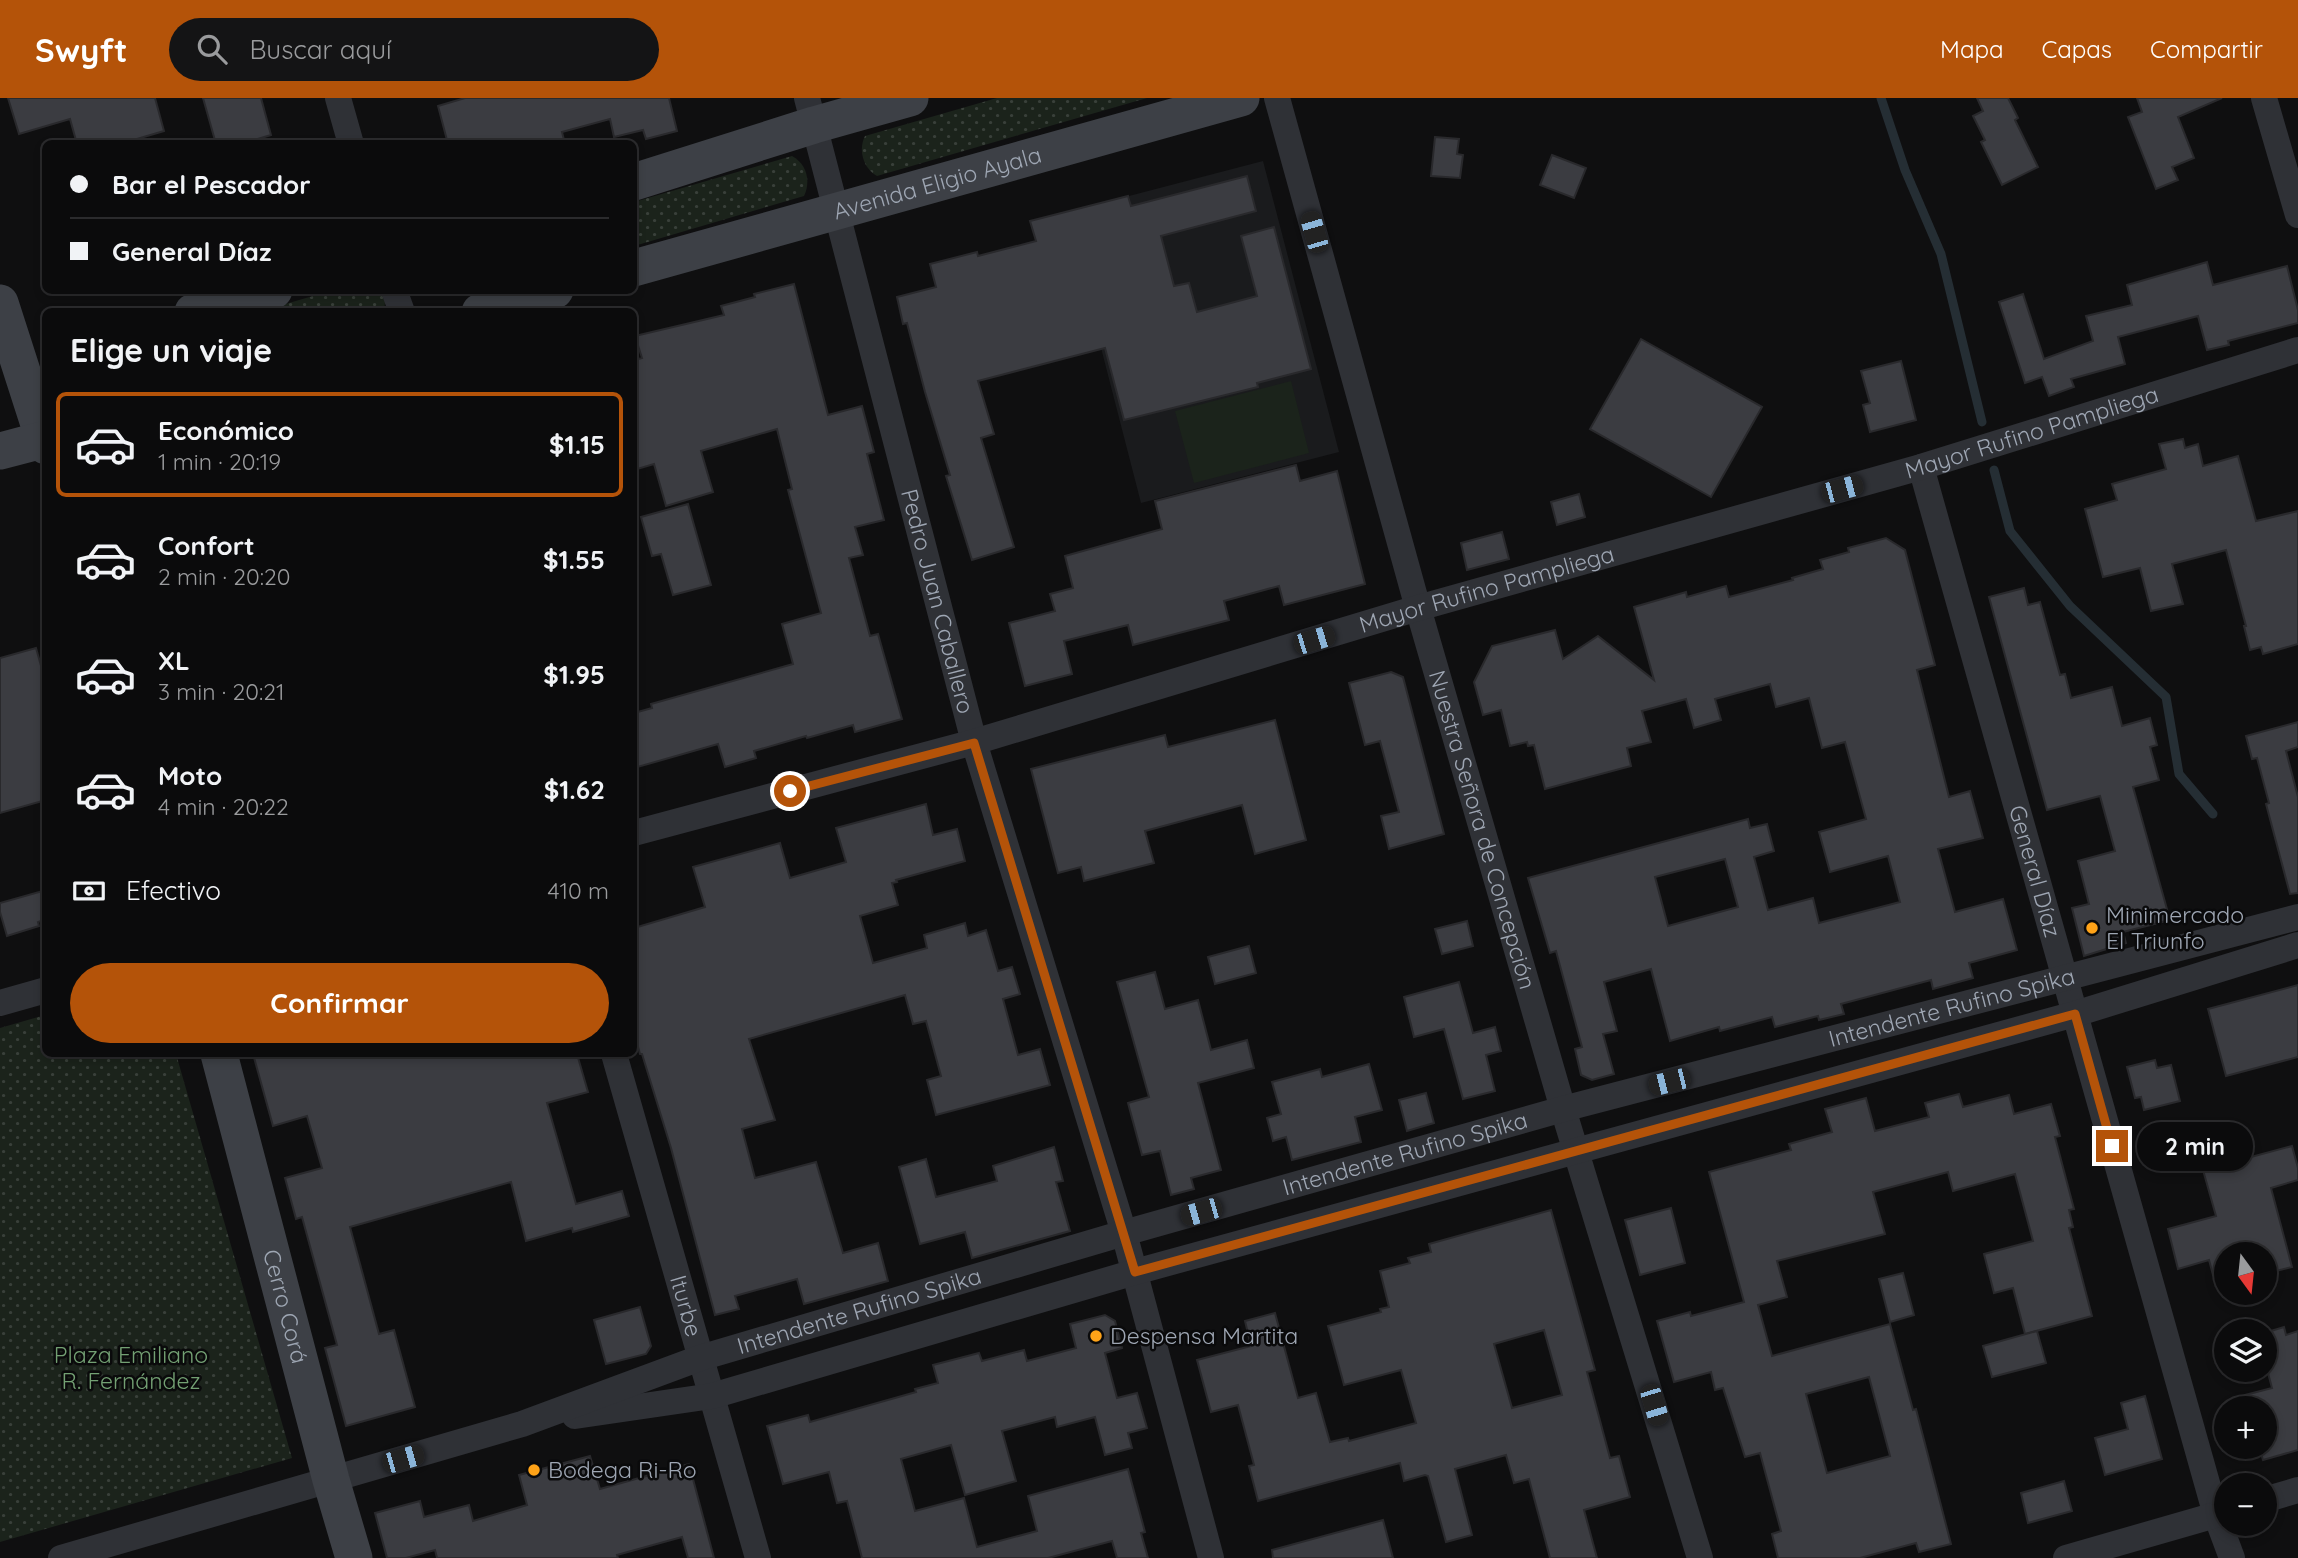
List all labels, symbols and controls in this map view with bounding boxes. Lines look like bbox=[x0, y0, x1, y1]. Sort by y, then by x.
search box bbox=[169, 18, 659, 81]
text: Swyft bbox=[35, 29, 127, 70]
icon: search bbox=[193, 30, 231, 68]
text: Buscar aquí bbox=[249, 33, 392, 66]
text: Mapa bbox=[1940, 34, 2004, 64]
text: Capas bbox=[2042, 34, 2112, 64]
text: Compartir bbox=[2150, 34, 2263, 64]
street label: Avenida Eligio Ayala bbox=[830, 140, 1045, 226]
text: Bar el Pescador bbox=[112, 168, 311, 201]
car bbox=[1299, 209, 1330, 255]
text: General Díaz bbox=[112, 235, 272, 268]
text: Elige un viaje bbox=[70, 330, 272, 370]
street label: Mayor Rufino Pampliega bbox=[1902, 379, 2162, 485]
icon: car bbox=[74, 413, 137, 476]
text: Económico bbox=[158, 414, 294, 447]
text: $1.15 bbox=[549, 428, 605, 461]
text: 1 min · 20:19 bbox=[158, 447, 281, 476]
car bbox=[1819, 473, 1866, 505]
street label: Pedro Juan Caballero bbox=[895, 486, 981, 717]
icon: car bbox=[74, 528, 137, 591]
text: Confort bbox=[158, 529, 255, 562]
street label: Mayor Rufino Pampliega bbox=[1356, 539, 1617, 639]
text: $1.55 bbox=[543, 543, 605, 576]
text: 2 min · 20:20 bbox=[158, 562, 290, 591]
car bbox=[1291, 624, 1338, 656]
icon: car bbox=[74, 643, 137, 706]
text: XL bbox=[158, 644, 190, 677]
text: $1.95 bbox=[543, 658, 605, 691]
street label: Nuestra Señora de Concepción bbox=[1423, 667, 1543, 992]
text: 3 min · 20:21 bbox=[158, 677, 285, 706]
icon: car bbox=[74, 758, 137, 821]
text: Moto bbox=[158, 759, 222, 792]
text: $1.62 bbox=[544, 773, 605, 806]
route start bbox=[774, 775, 806, 807]
text: 4 min · 20:22 bbox=[158, 792, 289, 821]
street label: General Díaz bbox=[2003, 802, 2068, 940]
icon: cash bbox=[70, 872, 108, 910]
text: Efectivo bbox=[126, 874, 221, 907]
text: 410 m bbox=[548, 876, 609, 905]
place label: Minimercado El Triunfo bbox=[2106, 900, 2244, 955]
marker: Minimercado El Triunfo bbox=[2084, 920, 2100, 936]
street label: Intendente Rufino Spika bbox=[1826, 961, 2078, 1053]
button: Confirmar bbox=[70, 963, 609, 1043]
car bbox=[1647, 1067, 1692, 1097]
street label: Intendente Rufino Spika bbox=[1279, 1105, 1531, 1202]
callout: 2 min bbox=[2136, 1122, 2252, 1170]
route end bbox=[2096, 1130, 2128, 1162]
text: 2 min bbox=[2165, 1132, 2225, 1161]
car bbox=[1178, 1196, 1225, 1228]
north arrow bbox=[2214, 1242, 2277, 1306]
map controls bbox=[2214, 1242, 2277, 1536]
street label: Cerro Corá bbox=[257, 1246, 315, 1367]
street label: Intendente Rufino Spika bbox=[734, 1261, 985, 1360]
street label: Iturbe bbox=[664, 1272, 709, 1340]
button: layers bbox=[2214, 1319, 2277, 1382]
place label: Despensa Martita bbox=[1110, 1321, 1298, 1350]
marker: Despensa Martita bbox=[1088, 1328, 1104, 1344]
park label: Plaza Emiliano R. Fernández bbox=[54, 1340, 208, 1395]
car bbox=[1638, 1382, 1671, 1428]
button: + bbox=[2214, 1396, 2277, 1459]
car bbox=[380, 1443, 427, 1475]
place label: Bodega Ri-Ro bbox=[548, 1455, 697, 1484]
marker: Bodega Ri-Ro bbox=[526, 1462, 542, 1478]
button: − bbox=[2214, 1473, 2277, 1536]

